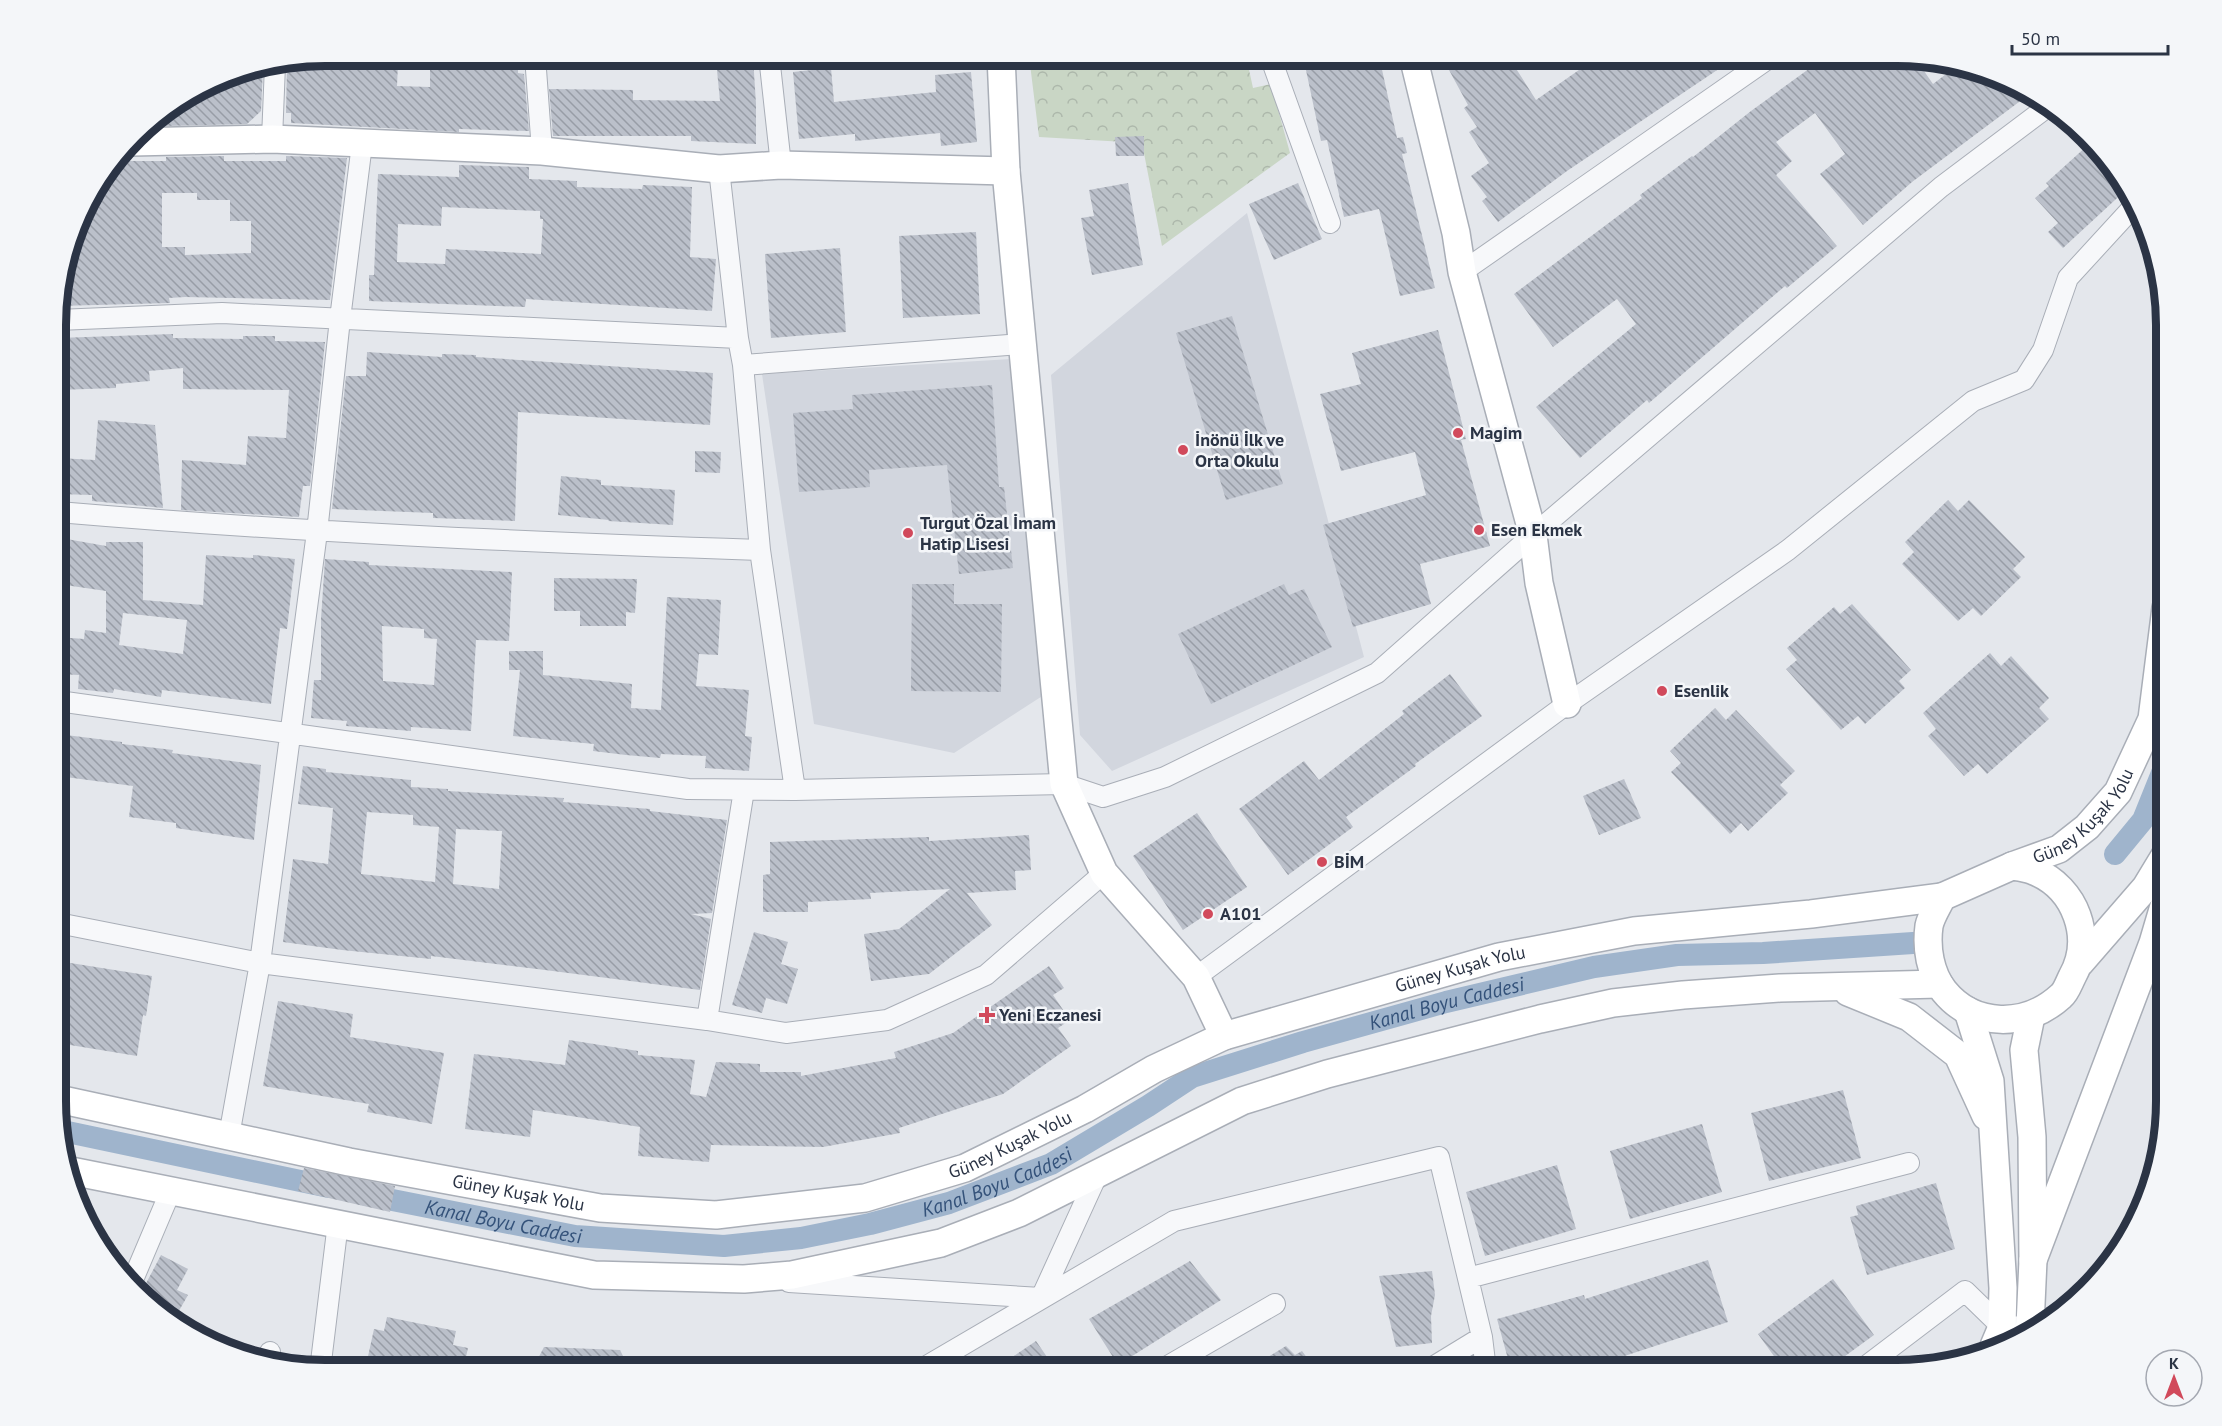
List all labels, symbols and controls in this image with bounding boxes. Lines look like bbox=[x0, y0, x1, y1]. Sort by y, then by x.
scale bar bbox=[2012, 18, 2168, 56]
text: 50 m bbox=[2021, 27, 2060, 50]
place label: Magim bbox=[1470, 421, 1522, 444]
marker: Magim bbox=[1451, 426, 1465, 440]
place label: İnönü İlk ve Orta Okulu bbox=[1195, 428, 1284, 472]
marker: İnönü İlk ve Orta Okulu bbox=[1176, 443, 1190, 457]
place label: Turgut Özal İmam Hatip Lisesi bbox=[920, 511, 1056, 555]
place label: Esen Ekmek bbox=[1491, 518, 1582, 541]
marker: Esen Ekmek bbox=[1472, 523, 1486, 537]
marker: Turgut Özal İmam Hatip Lisesi bbox=[901, 526, 915, 540]
place label: Esenlik bbox=[1674, 679, 1729, 702]
marker: Esenlik bbox=[1655, 684, 1669, 698]
street label: Güney Kuşak Yolu bbox=[2029, 765, 2138, 869]
place label: BİM bbox=[1334, 850, 1364, 873]
marker: BİM bbox=[1315, 855, 1329, 869]
place label: A101 bbox=[1220, 902, 1262, 925]
marker: A101 bbox=[1201, 907, 1215, 921]
street label: Güney Kuşak Yolu bbox=[1392, 940, 1527, 997]
water label: Kanal Boyu Caddesi bbox=[1366, 971, 1528, 1036]
place label: Yeni Eczanesi bbox=[998, 1003, 1102, 1026]
marker: Yeni Eczanesi bbox=[980, 1008, 994, 1022]
street label: Güney Kuşak Yolu bbox=[946, 1105, 1075, 1183]
water label: Kanal Boyu Caddesi bbox=[919, 1141, 1078, 1223]
street label: Güney Kuşak Yolu bbox=[450, 1169, 587, 1216]
water label: Kanal Boyu Caddesi bbox=[423, 1194, 583, 1249]
north arrow bbox=[2144, 1348, 2204, 1408]
text: K bbox=[2169, 1353, 2179, 1373]

